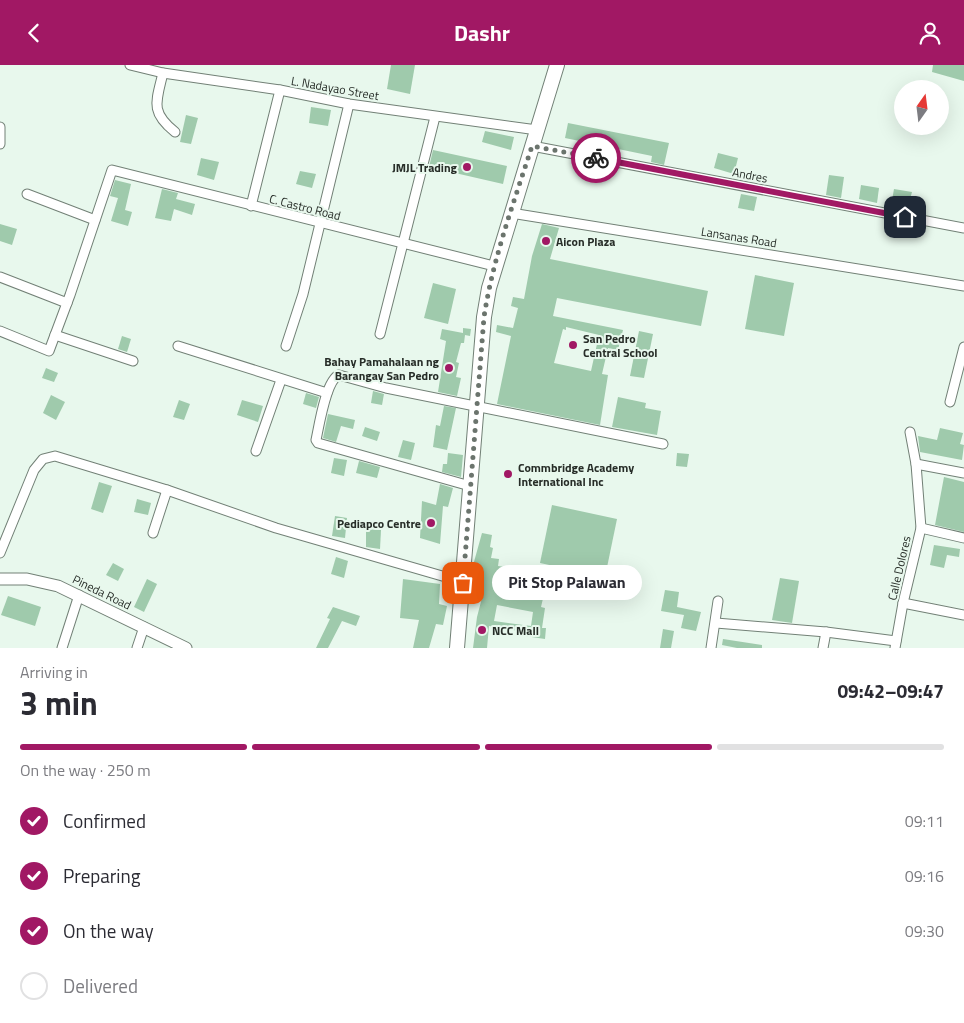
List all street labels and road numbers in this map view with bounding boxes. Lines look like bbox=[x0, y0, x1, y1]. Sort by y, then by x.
street label: L. Nadayao Street bbox=[290, 71, 381, 105]
street label: Andres bbox=[731, 162, 770, 188]
street label: C. Castro Road bbox=[267, 189, 343, 225]
street label: Lansanas Road bbox=[700, 222, 778, 252]
street label: Calle Dolores bbox=[882, 533, 916, 602]
street label: Pineda Road bbox=[69, 570, 135, 614]

